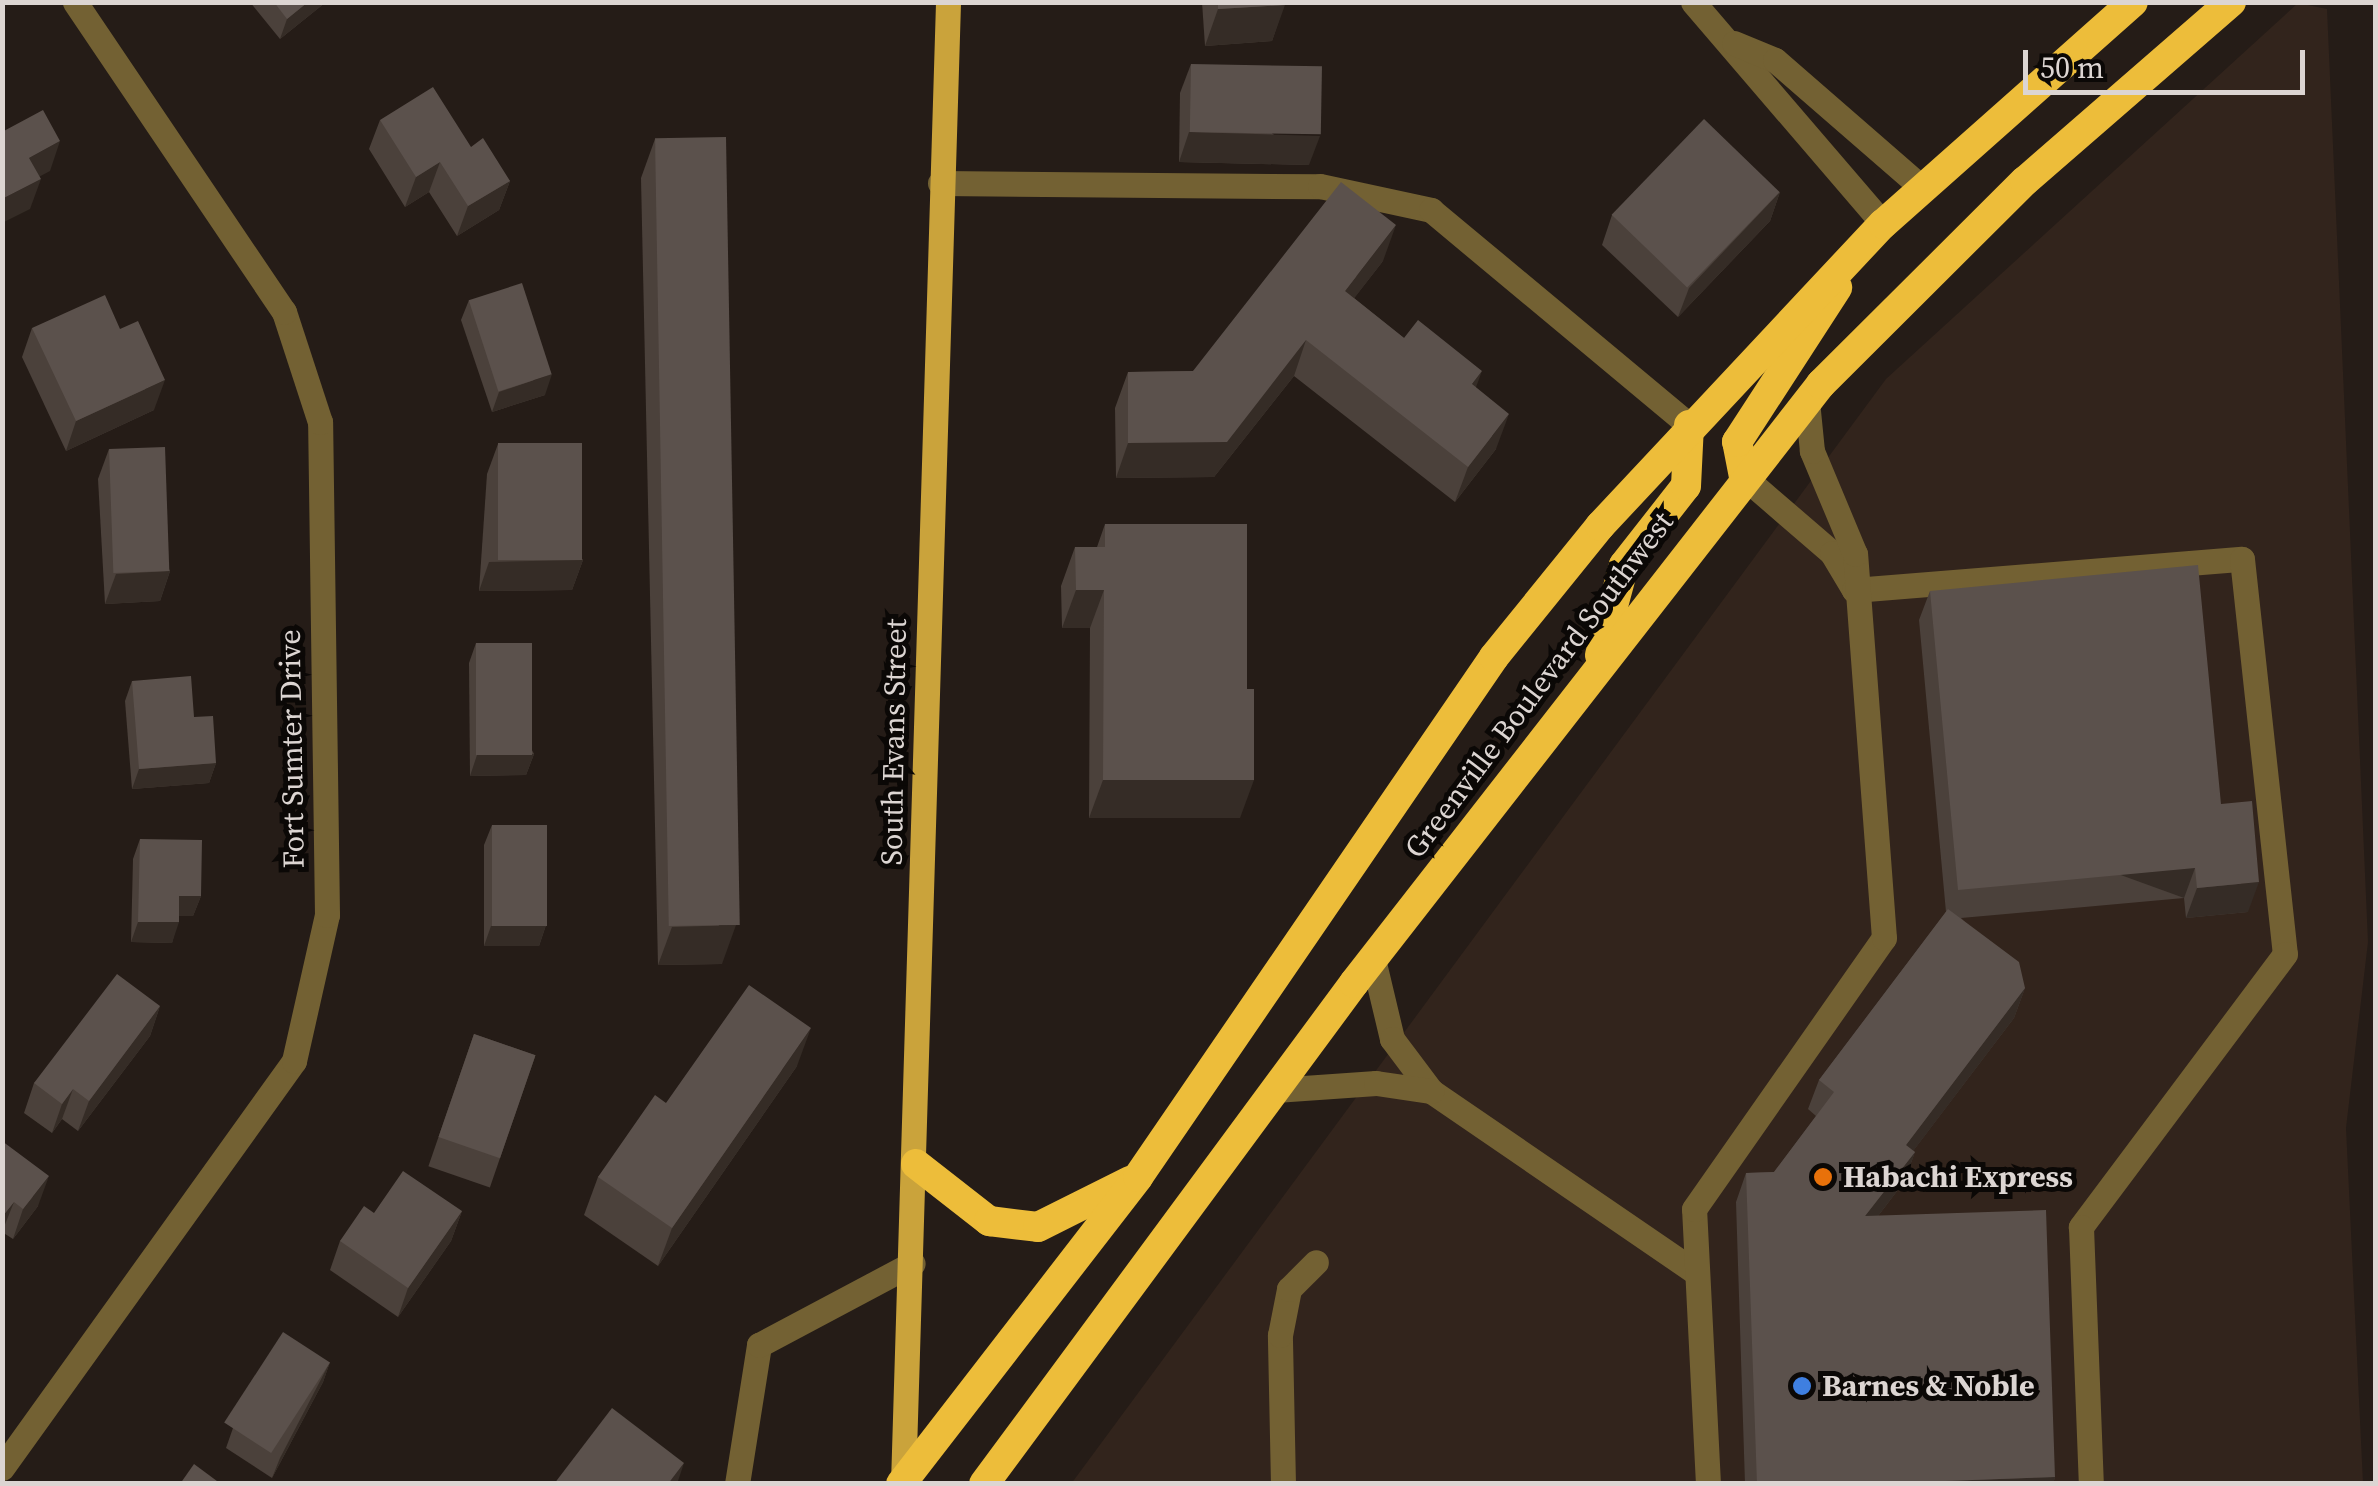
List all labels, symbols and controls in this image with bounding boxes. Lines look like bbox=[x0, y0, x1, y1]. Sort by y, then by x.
scale bar bbox=[2028, 30, 2310, 92]
text: 50 m bbox=[2040, 47, 2104, 88]
street label: Greenville Boulevard Southwest bbox=[1397, 505, 1681, 865]
street label: South Evans Street bbox=[874, 618, 914, 866]
street label: Fort Sumter Drive bbox=[272, 629, 312, 869]
place label: Habachi Express bbox=[1843, 1159, 2073, 1195]
marker: Habachi Express bbox=[1812, 1166, 1834, 1188]
place label: Barnes & Noble bbox=[1822, 1368, 2035, 1404]
marker: Barnes & Noble bbox=[1791, 1375, 1813, 1397]

